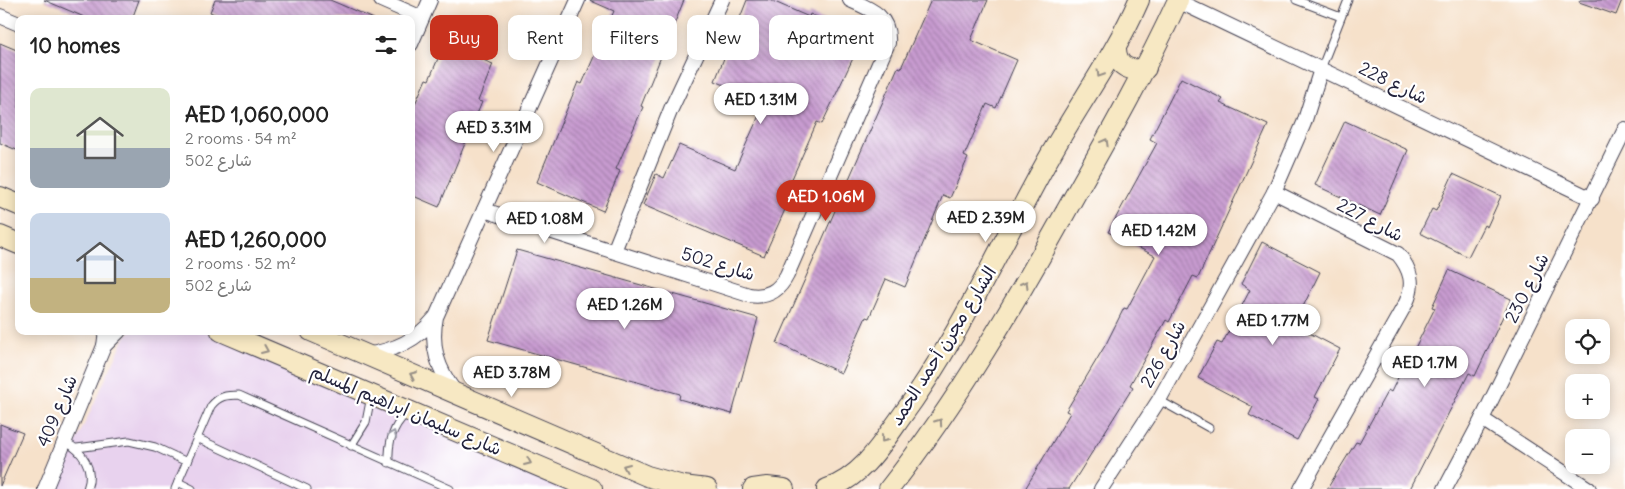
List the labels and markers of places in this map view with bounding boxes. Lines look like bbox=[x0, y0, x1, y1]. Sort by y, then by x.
pin: AED 1.31M bbox=[704, 82, 818, 125]
pin: AED 3.31M bbox=[437, 110, 551, 153]
pin: AED 1.06M bbox=[769, 180, 883, 222]
pin: AED 2.39M bbox=[929, 200, 1043, 243]
pin: AED 1.08M bbox=[488, 202, 602, 244]
pin: AED 1.42M bbox=[1102, 214, 1216, 256]
pin: AED 1.26M bbox=[568, 288, 682, 330]
pin: AED 1.77M bbox=[1216, 304, 1330, 346]
pin: AED 1.7M bbox=[1373, 346, 1477, 388]
pin: AED 3.78M bbox=[455, 356, 569, 398]

